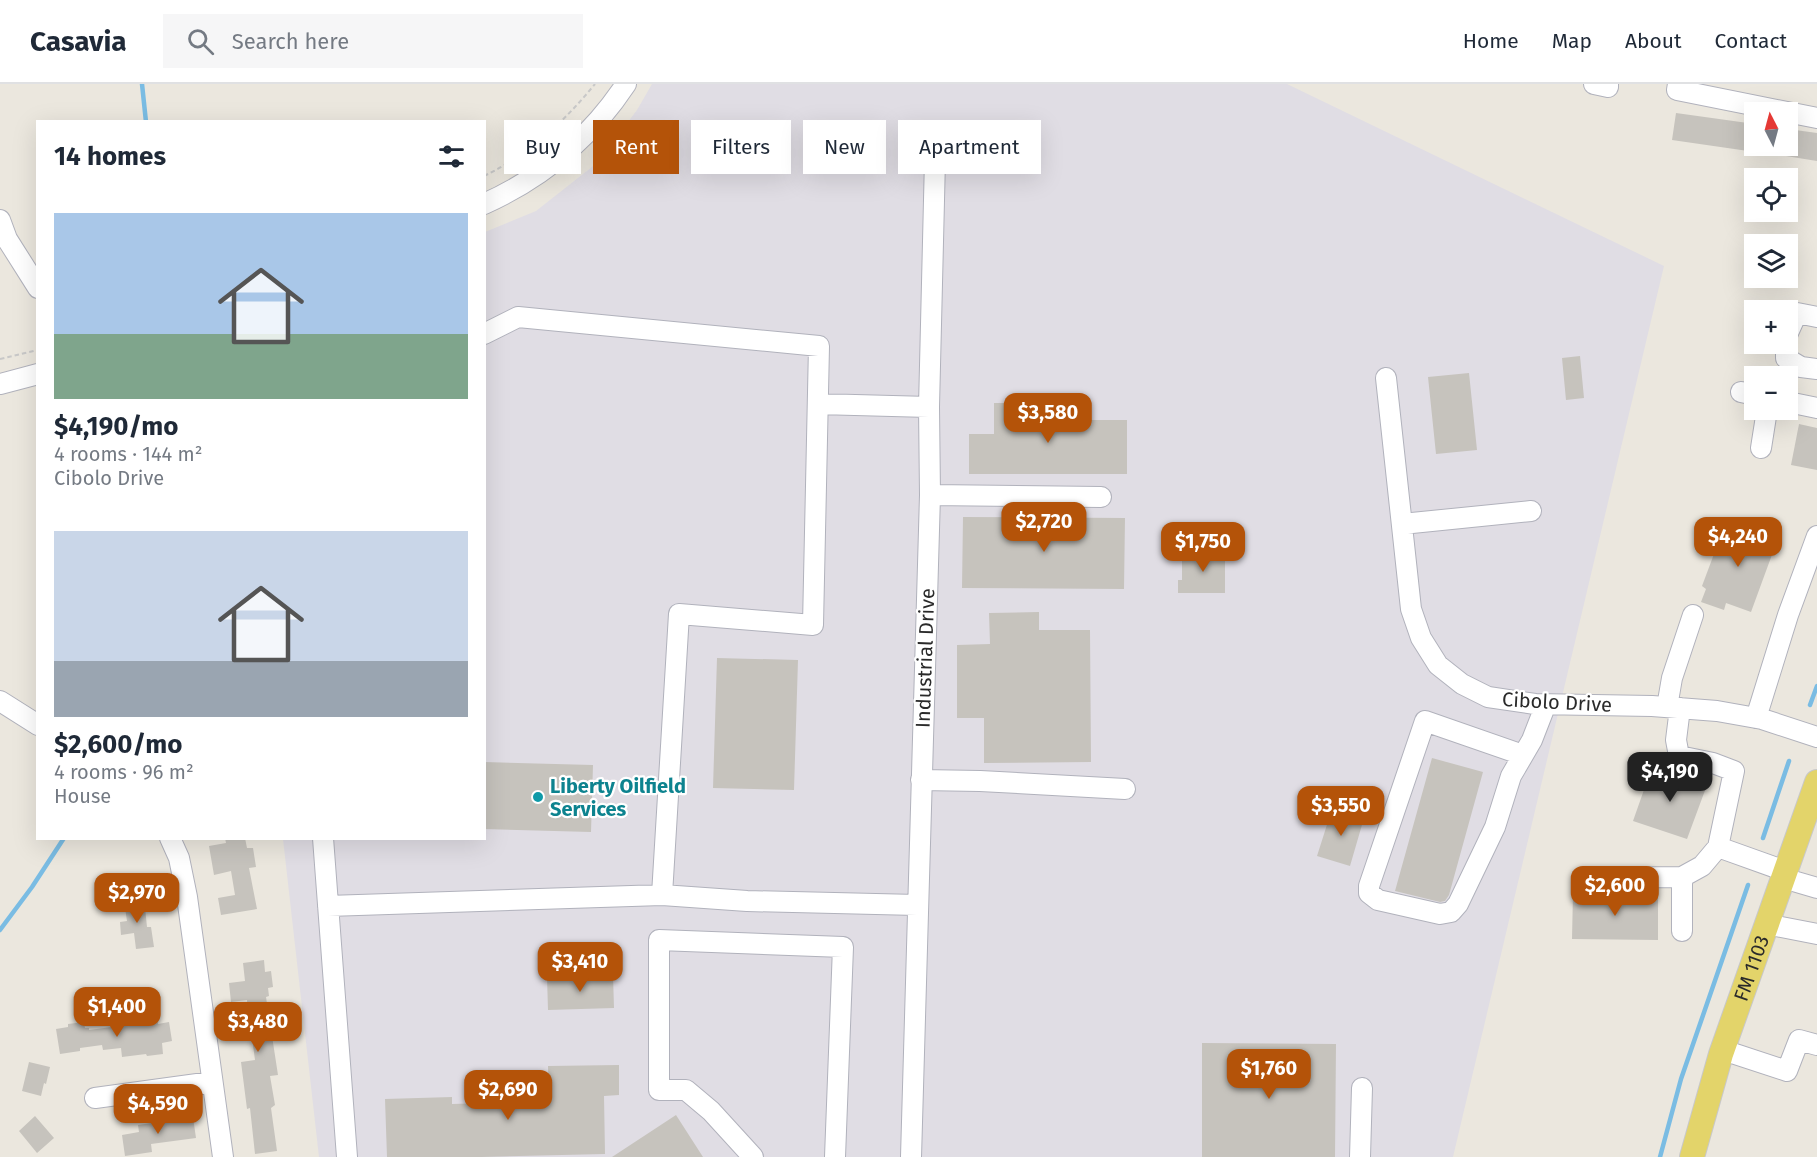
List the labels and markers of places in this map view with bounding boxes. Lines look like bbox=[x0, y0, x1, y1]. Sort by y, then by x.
pin: $3,580 bbox=[999, 393, 1097, 444]
pin: $2,720 bbox=[995, 502, 1093, 553]
pin: $4,240 bbox=[1689, 517, 1787, 568]
pin: $1,750 bbox=[1154, 522, 1252, 573]
pin: $4,190 bbox=[1621, 752, 1719, 803]
place label: Liberty Oilfield Services bbox=[550, 774, 686, 821]
pin: $3,550 bbox=[1292, 786, 1390, 837]
marker: Liberty Oilfield Services bbox=[531, 790, 545, 804]
pin: $2,600 bbox=[1566, 866, 1664, 917]
pin: $2,970 bbox=[88, 873, 186, 924]
pin: $3,410 bbox=[531, 942, 629, 993]
pin: $1,400 bbox=[68, 987, 166, 1038]
pin: $3,480 bbox=[209, 1002, 307, 1053]
pin: $1,760 bbox=[1220, 1049, 1318, 1100]
pin: $2,690 bbox=[459, 1070, 557, 1121]
pin: $4,590 bbox=[109, 1084, 207, 1135]

